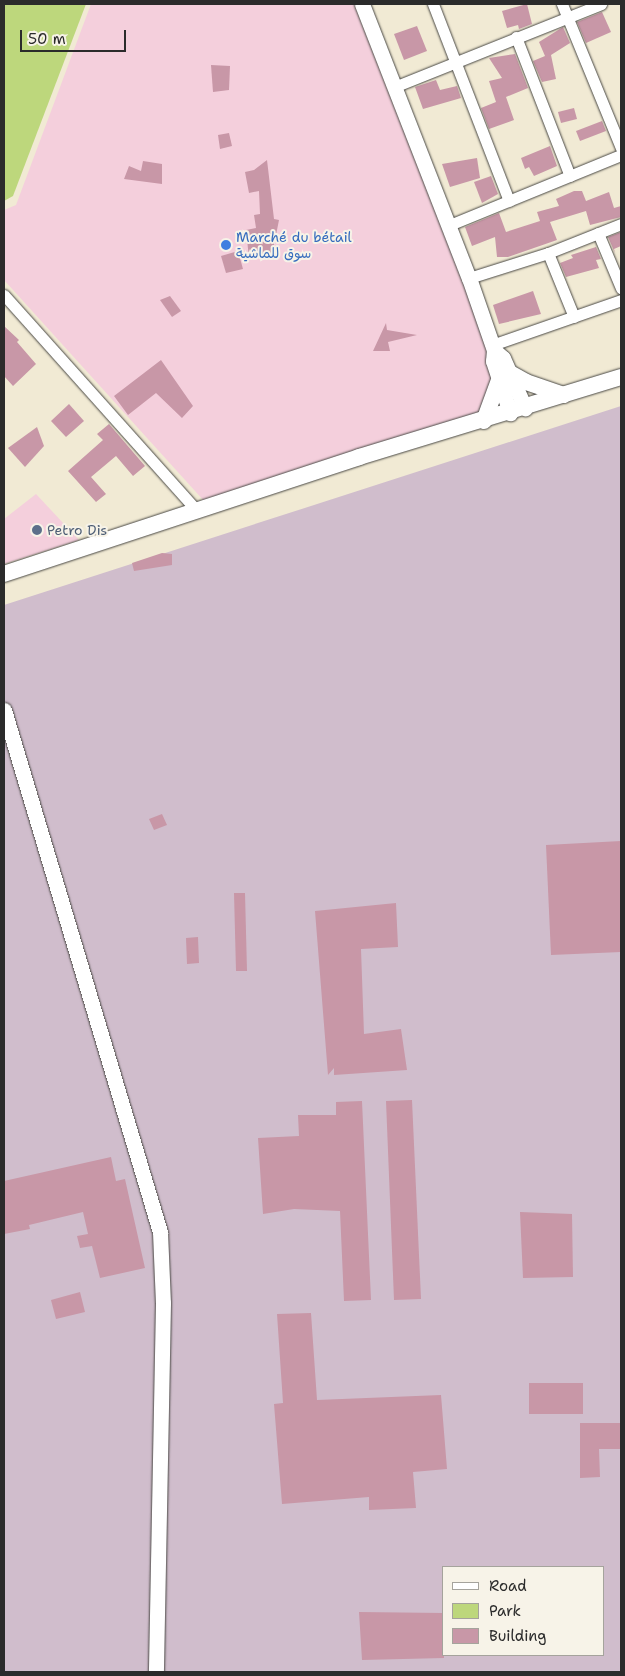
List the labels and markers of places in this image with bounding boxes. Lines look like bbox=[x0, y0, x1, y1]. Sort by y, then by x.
place label: Marché du bétail سوق للماشية bbox=[236, 229, 352, 262]
marker: Marché du bétail سوق للماشية bbox=[220, 239, 232, 251]
place label: Petro Dis bbox=[47, 522, 107, 538]
marker: Petro Dis bbox=[31, 524, 43, 536]

